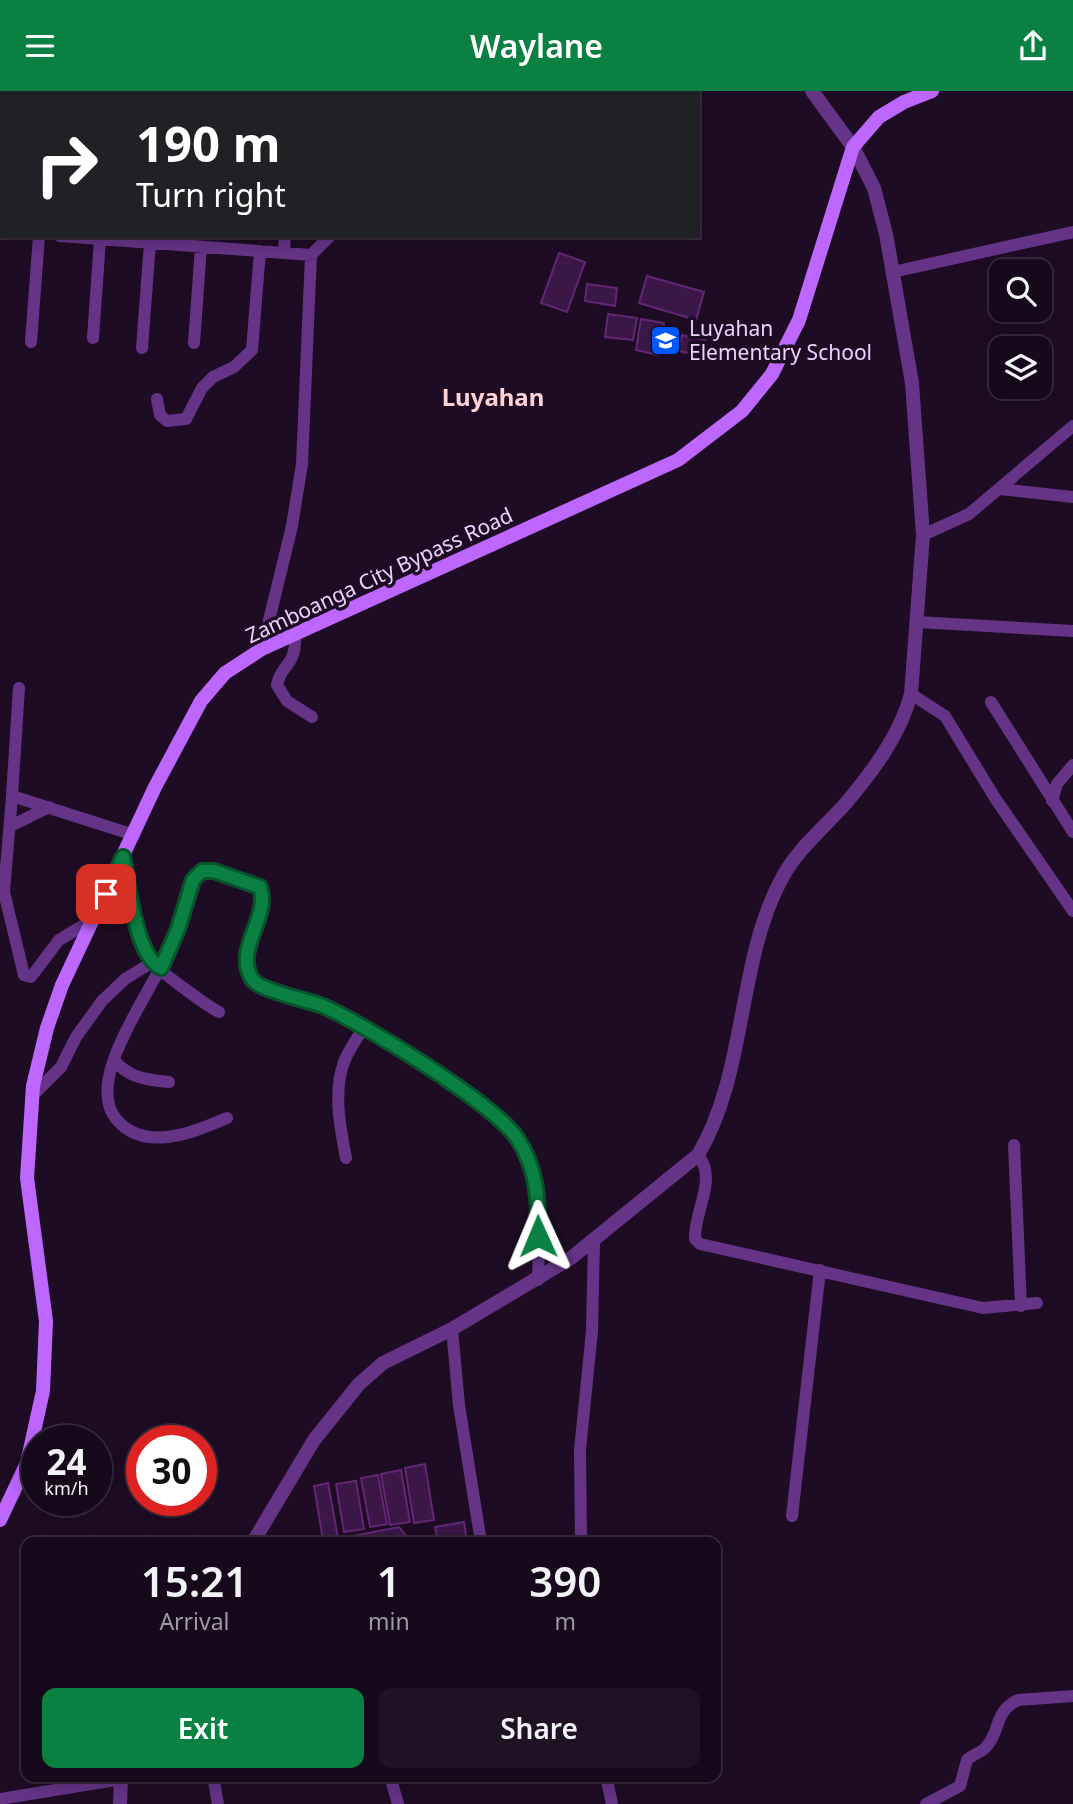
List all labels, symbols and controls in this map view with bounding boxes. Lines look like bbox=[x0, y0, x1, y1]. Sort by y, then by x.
text: Waylane bbox=[470, 24, 603, 67]
icon: menu bbox=[21, 27, 59, 65]
icon: share bbox=[1014, 27, 1052, 65]
text: 190 m bbox=[136, 110, 281, 176]
icon: right bbox=[21, 119, 112, 210]
text: Turn right bbox=[136, 173, 286, 216]
map controls bbox=[989, 259, 1052, 399]
button: search bbox=[989, 259, 1052, 322]
place label: Luyahan Elementary School bbox=[689, 314, 872, 366]
school or university icon: Luyahan Elementary School bbox=[649, 323, 683, 357]
button: layers bbox=[989, 336, 1052, 399]
district label: Luyahan bbox=[442, 380, 544, 413]
street label: Zamboanga City Bypass Road bbox=[241, 501, 517, 649]
pin bbox=[76, 864, 136, 924]
icon: arrive bbox=[87, 875, 125, 913]
position arrow bbox=[501, 1199, 575, 1273]
speed limit sign: 30 bbox=[126, 1425, 217, 1516]
text: 24 bbox=[46, 1438, 87, 1485]
text: km/h bbox=[44, 1476, 89, 1500]
text: 15:21 bbox=[141, 1552, 248, 1609]
text: 1 bbox=[377, 1552, 401, 1609]
text: 390 bbox=[529, 1552, 601, 1609]
text: Arrival bbox=[159, 1605, 230, 1637]
text: min bbox=[368, 1605, 410, 1637]
text: m bbox=[555, 1605, 576, 1637]
button: Exit bbox=[42, 1688, 364, 1768]
button: Share bbox=[378, 1688, 700, 1768]

